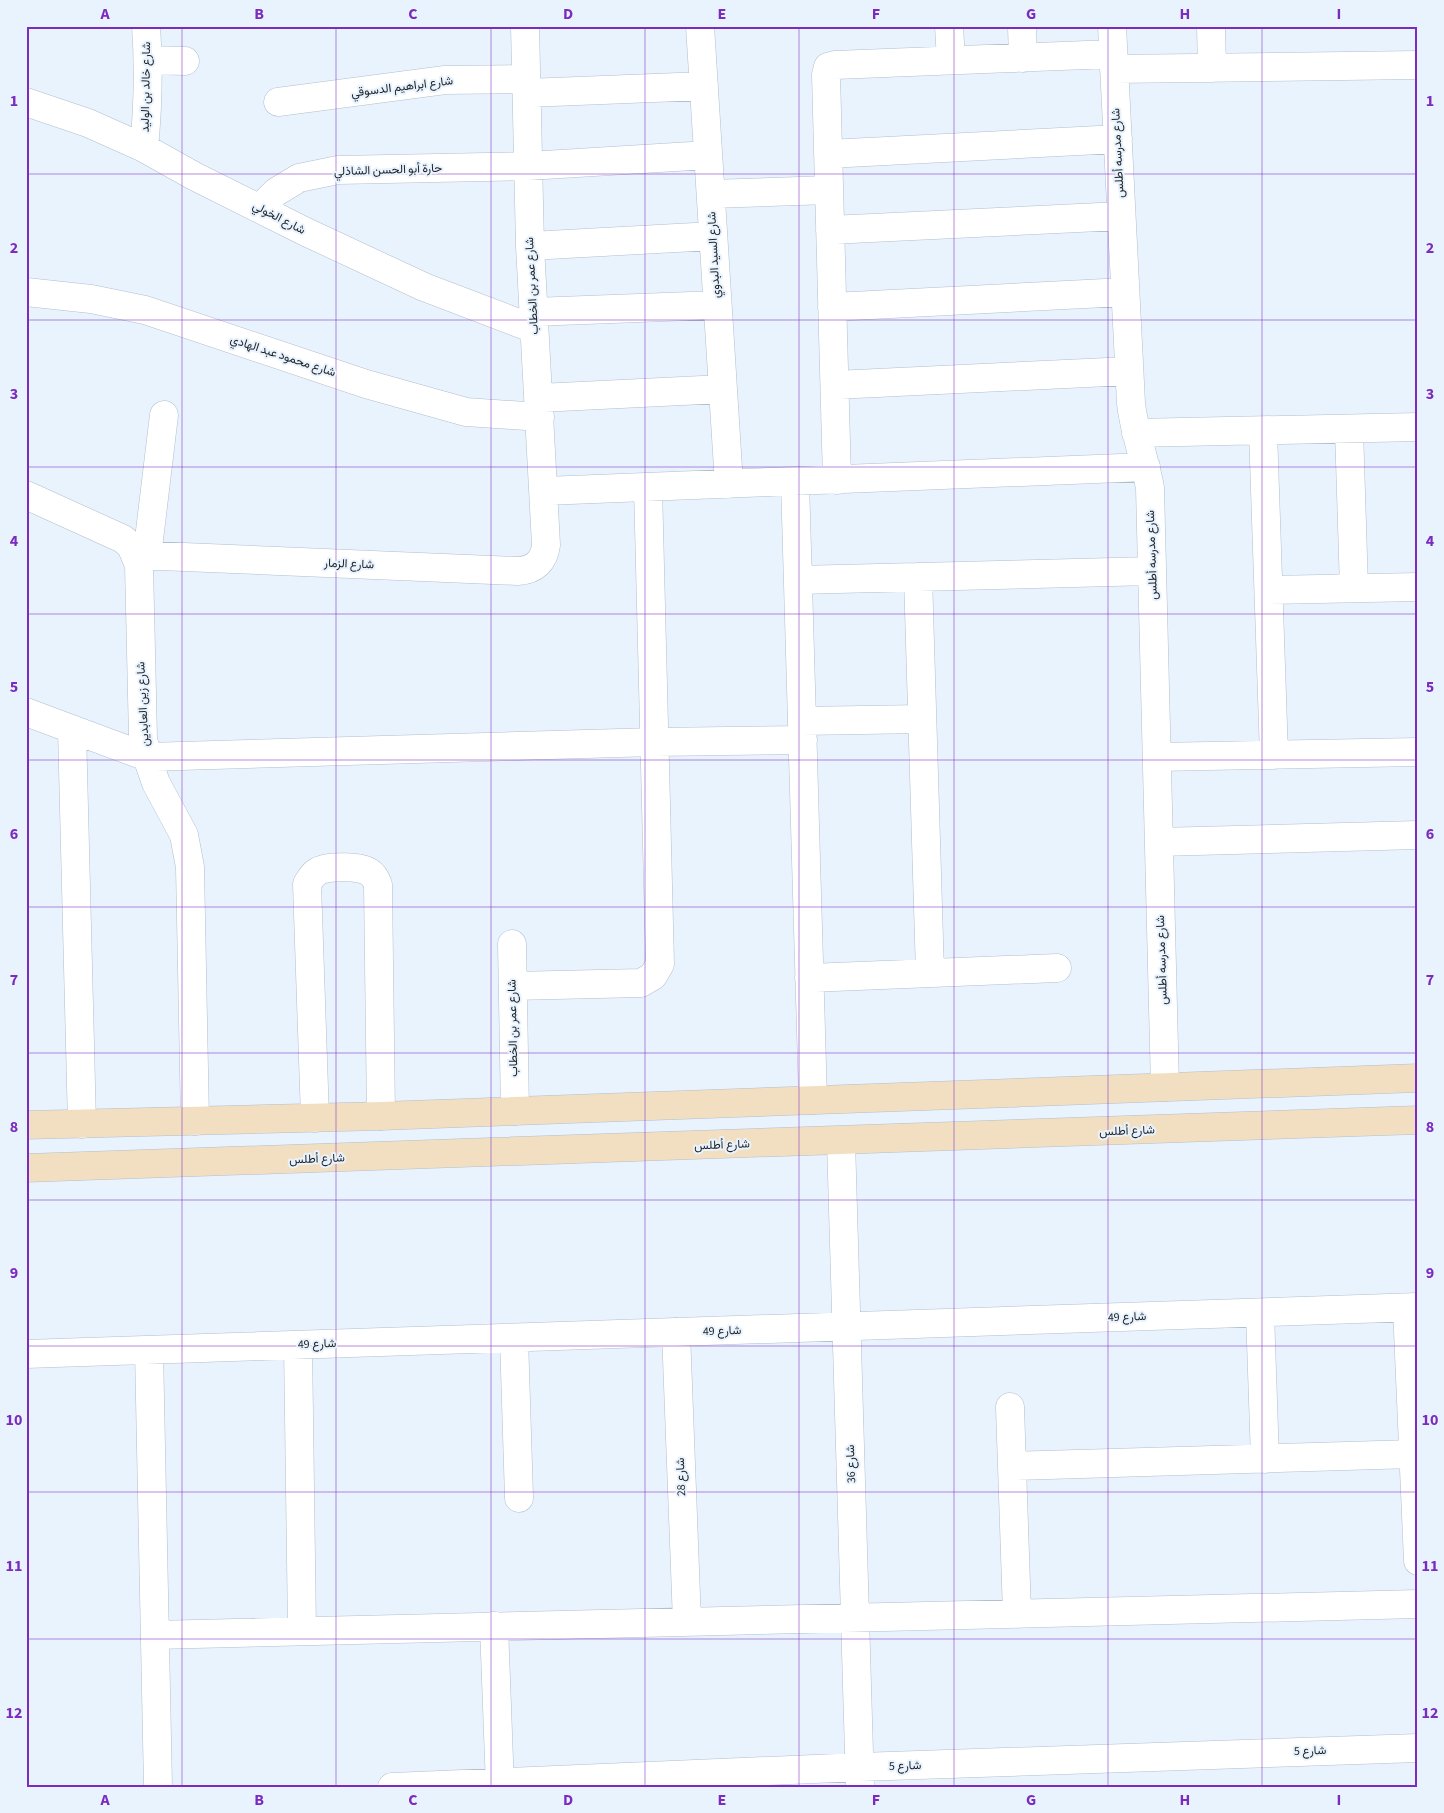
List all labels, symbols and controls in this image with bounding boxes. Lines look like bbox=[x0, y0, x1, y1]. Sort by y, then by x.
text: A bbox=[99, 3, 110, 25]
text: B bbox=[254, 3, 264, 25]
text: C bbox=[408, 3, 418, 25]
text: D bbox=[563, 3, 573, 25]
text: E bbox=[718, 3, 726, 25]
text: F bbox=[872, 3, 880, 25]
text: G bbox=[1026, 3, 1036, 25]
text: H bbox=[1180, 3, 1190, 25]
text: I bbox=[1337, 3, 1341, 25]
street label: شارع خالد بن الوليد bbox=[137, 42, 155, 132]
street label: شارع ابراهيم الدسوقي bbox=[350, 72, 454, 103]
text: 1 bbox=[10, 90, 18, 112]
text: 1 bbox=[1426, 90, 1434, 112]
street label: شارع مدرسه أطلس bbox=[1107, 108, 1129, 198]
street label: حارة أبو الحسن الشاذلي bbox=[333, 160, 443, 181]
street label: شارع الخولي bbox=[249, 197, 308, 240]
street label: شارع السيد البدوي bbox=[703, 211, 726, 299]
text: 2 bbox=[10, 237, 18, 259]
street label: شارع عمر بن الخطاب bbox=[521, 237, 543, 335]
text: 2 bbox=[1426, 237, 1434, 259]
street label: شارع محمود عبد الهادي bbox=[228, 331, 338, 382]
text: 3 bbox=[10, 383, 18, 405]
text: 3 bbox=[1426, 383, 1434, 405]
street label: شارع مدرسه أطلس bbox=[1142, 510, 1162, 600]
text: 4 bbox=[10, 530, 19, 552]
text: 4 bbox=[1426, 530, 1435, 552]
street label: شارع الزمار bbox=[323, 555, 374, 573]
street label: شارع زين العابدين bbox=[132, 661, 154, 747]
text: 5 bbox=[10, 676, 18, 698]
text: 5 bbox=[1426, 676, 1434, 698]
text: 6 bbox=[10, 823, 18, 845]
text: 6 bbox=[1426, 823, 1434, 845]
street label: شارع مدرسه أطلس bbox=[1152, 915, 1172, 1005]
text: 7 bbox=[10, 969, 18, 991]
text: 7 bbox=[1426, 969, 1434, 991]
street label: شارع عمر بن الخطاب bbox=[504, 979, 522, 1077]
text: 8 bbox=[10, 1116, 18, 1138]
text: 8 bbox=[1426, 1116, 1434, 1138]
street label: شارع أطلس bbox=[1099, 1122, 1155, 1140]
street label: شارع أطلس bbox=[694, 1136, 750, 1154]
street label: شارع أطلس bbox=[289, 1150, 345, 1168]
text: 9 bbox=[10, 1262, 18, 1284]
text: 9 bbox=[1426, 1262, 1434, 1284]
street label: شارع 49 bbox=[1107, 1308, 1147, 1326]
street label: شارع 49 bbox=[702, 1322, 742, 1340]
street label: شارع 49 bbox=[297, 1335, 337, 1353]
text: 10 bbox=[6, 1409, 22, 1431]
text: 10 bbox=[1422, 1409, 1438, 1431]
street label: شارع 36 bbox=[842, 1444, 860, 1484]
street label: شارع 28 bbox=[672, 1457, 690, 1497]
text: 11 bbox=[6, 1555, 22, 1577]
text: 11 bbox=[1422, 1555, 1438, 1577]
text: 12 bbox=[6, 1702, 22, 1724]
text: 12 bbox=[1422, 1702, 1438, 1724]
street label: شارع 5 bbox=[1293, 1742, 1327, 1760]
street label: شارع 5 bbox=[888, 1757, 922, 1775]
text: A bbox=[99, 1789, 110, 1811]
text: B bbox=[254, 1789, 264, 1811]
text: C bbox=[408, 1789, 418, 1811]
text: D bbox=[563, 1789, 573, 1811]
text: E bbox=[718, 1789, 726, 1811]
text: F bbox=[872, 1789, 880, 1811]
text: G bbox=[1026, 1789, 1036, 1811]
text: H bbox=[1180, 1789, 1190, 1811]
text: I bbox=[1337, 1789, 1341, 1811]

